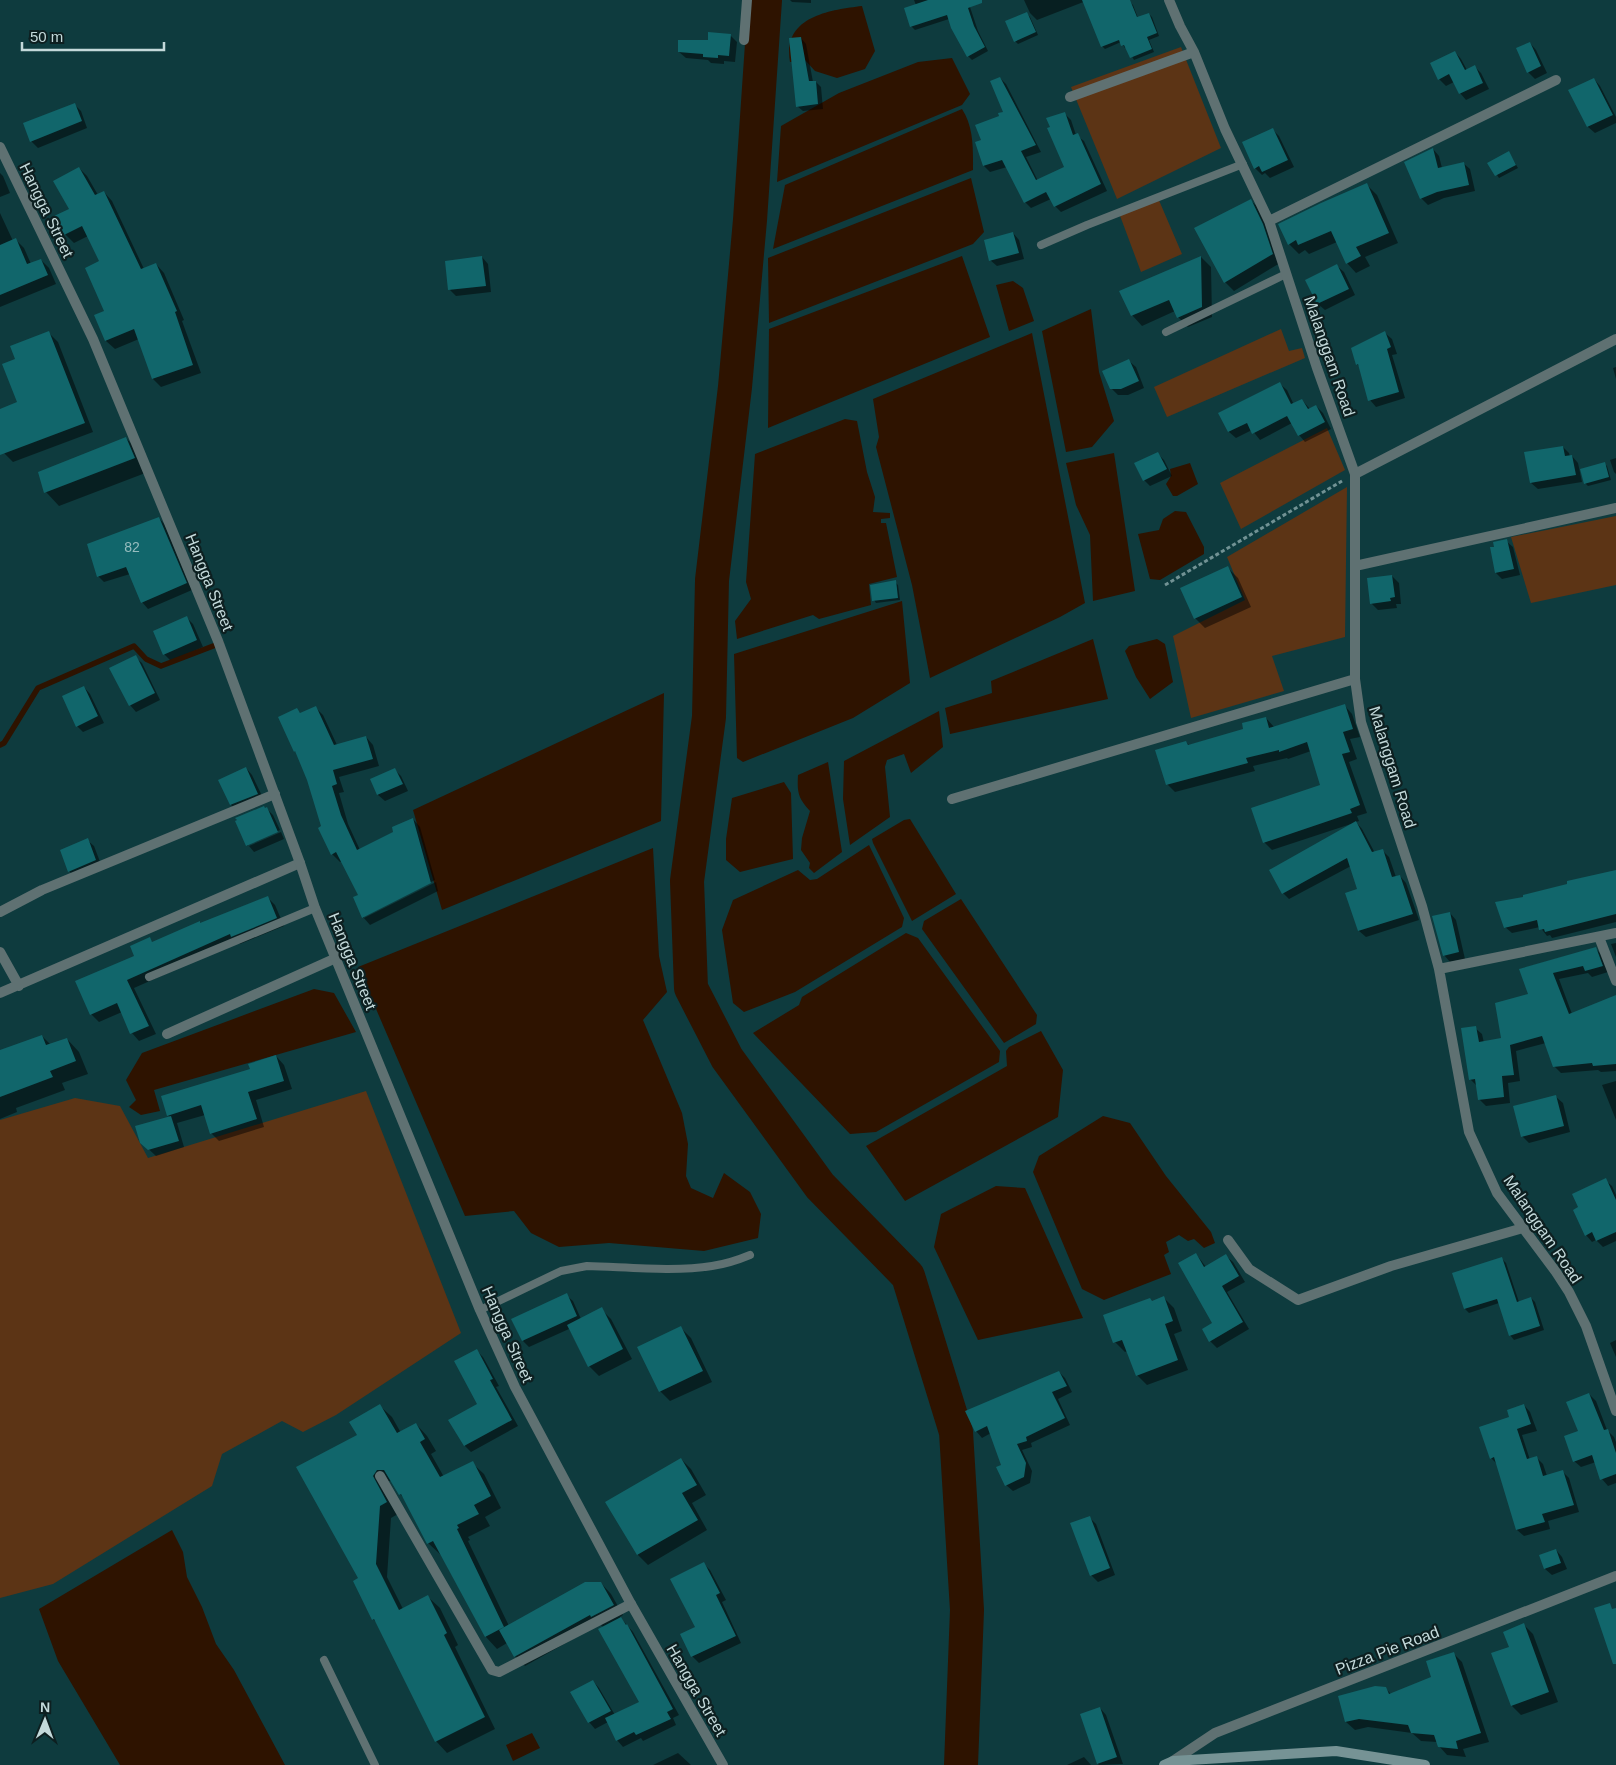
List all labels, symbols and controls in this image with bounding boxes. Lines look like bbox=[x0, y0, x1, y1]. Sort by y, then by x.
scale bar bbox=[22, 20, 165, 52]
text: 50 m bbox=[30, 28, 63, 45]
street label: Hangga Street bbox=[16, 160, 77, 261]
street label: Malanggam Road bbox=[1301, 294, 1358, 419]
street label: Hangga Street bbox=[182, 531, 237, 634]
house number: 82 bbox=[124, 539, 140, 555]
street label: Malanggam Road bbox=[1366, 704, 1419, 830]
street label: Hangga Street bbox=[325, 910, 380, 1013]
street label: Malanggam Road bbox=[1500, 1172, 1585, 1286]
street label: Hangga Street bbox=[479, 1284, 537, 1385]
street label: Pizza Pie Road bbox=[1333, 1623, 1441, 1678]
street label: Hangga Street bbox=[663, 1641, 730, 1740]
north arrow bbox=[20, 1695, 70, 1745]
text: N bbox=[40, 1699, 50, 1715]

